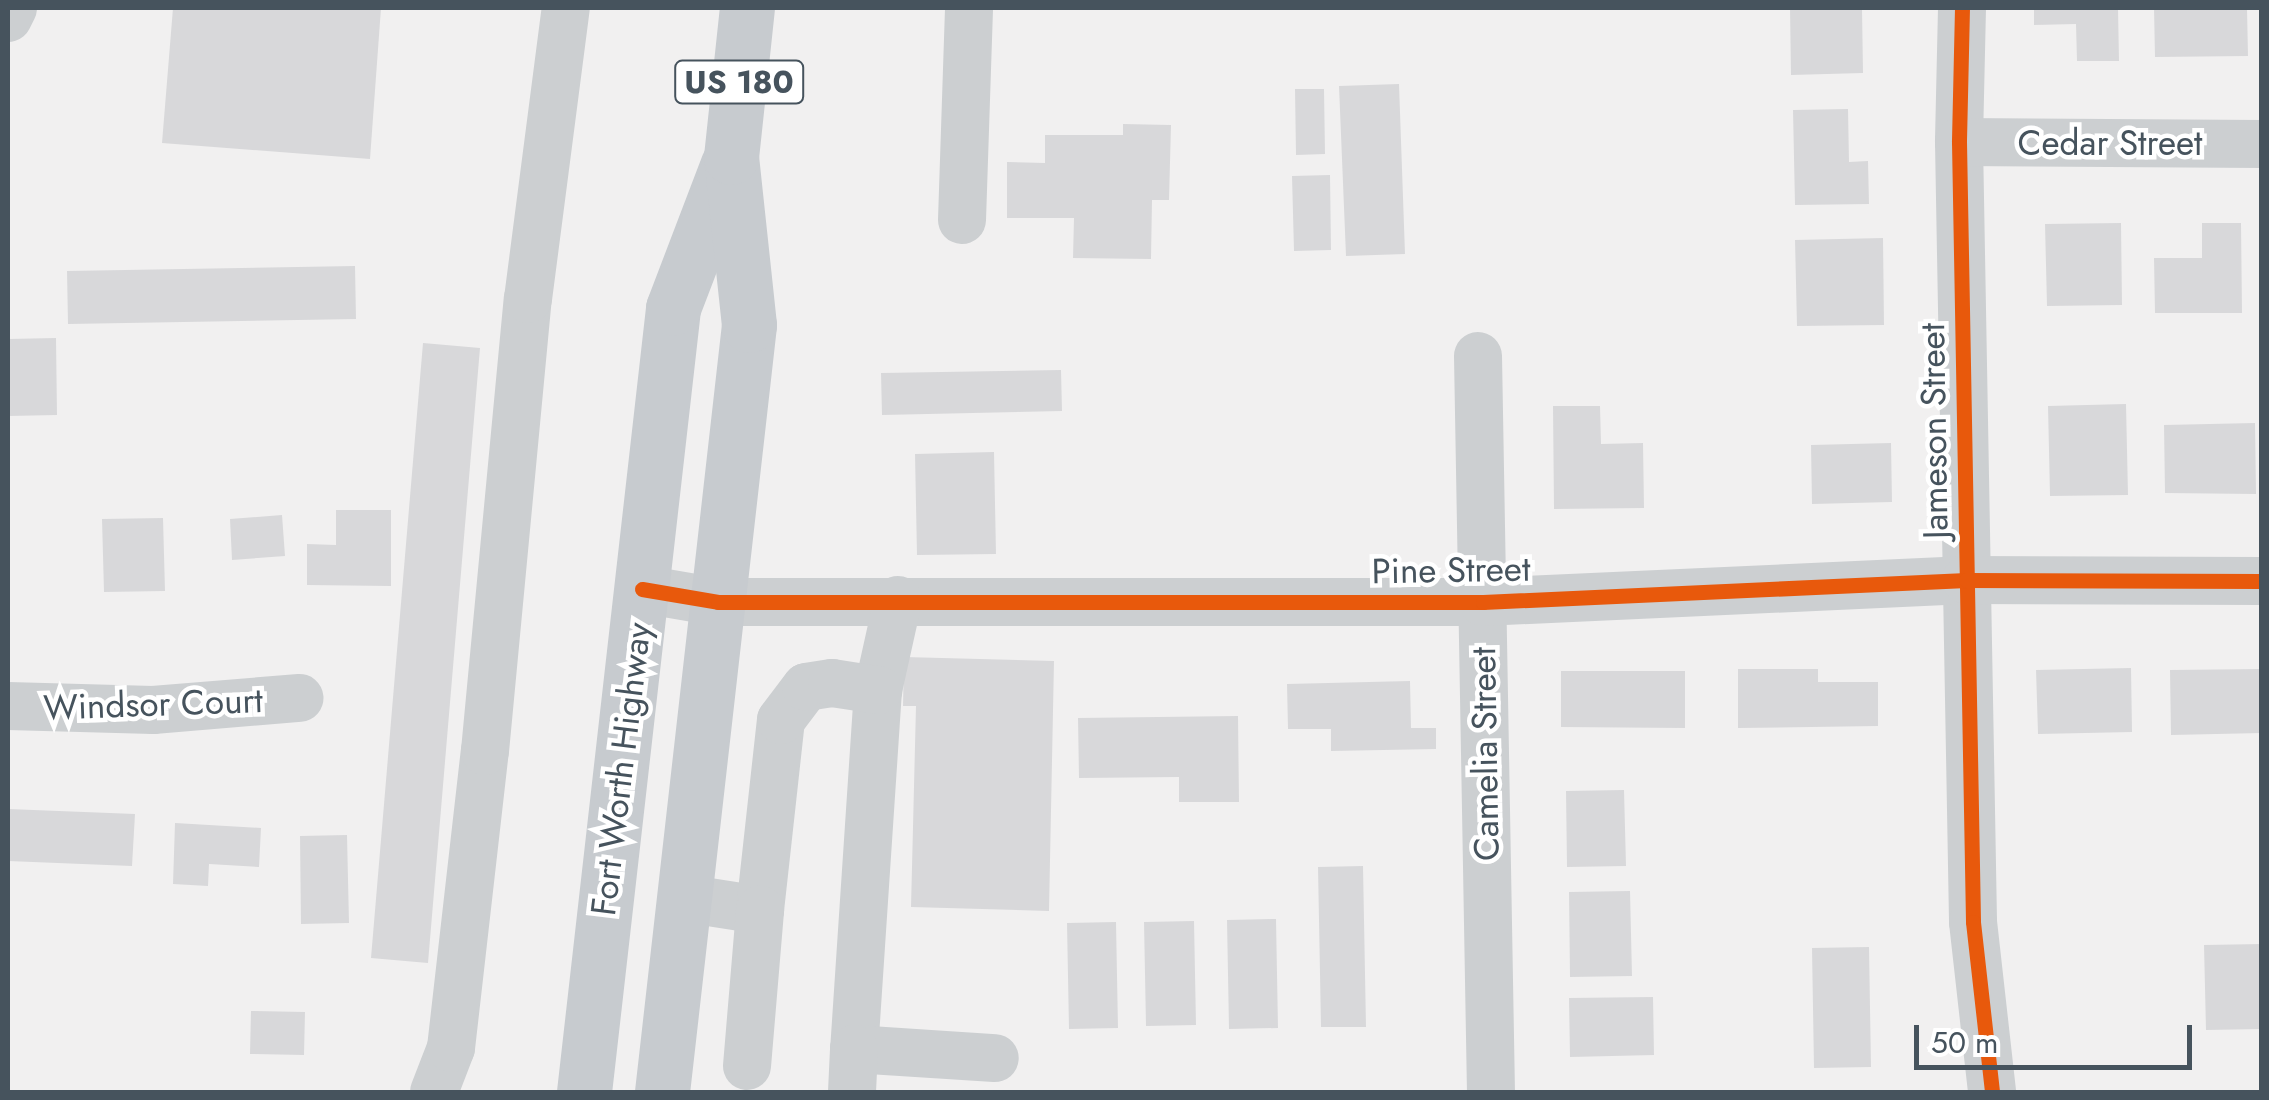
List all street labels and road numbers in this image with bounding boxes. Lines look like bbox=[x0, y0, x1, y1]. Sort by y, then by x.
road number: US 180 bbox=[674, 55, 804, 109]
street label: Cedar Street bbox=[2018, 122, 2202, 164]
street label: Jameson Street bbox=[1911, 323, 1957, 539]
street label: Pine Street bbox=[1371, 548, 1531, 592]
street label: Fort Worth Highway bbox=[582, 620, 660, 918]
street label: Camelia Street bbox=[1462, 647, 1508, 861]
street label: Windsor Court bbox=[43, 679, 263, 729]

